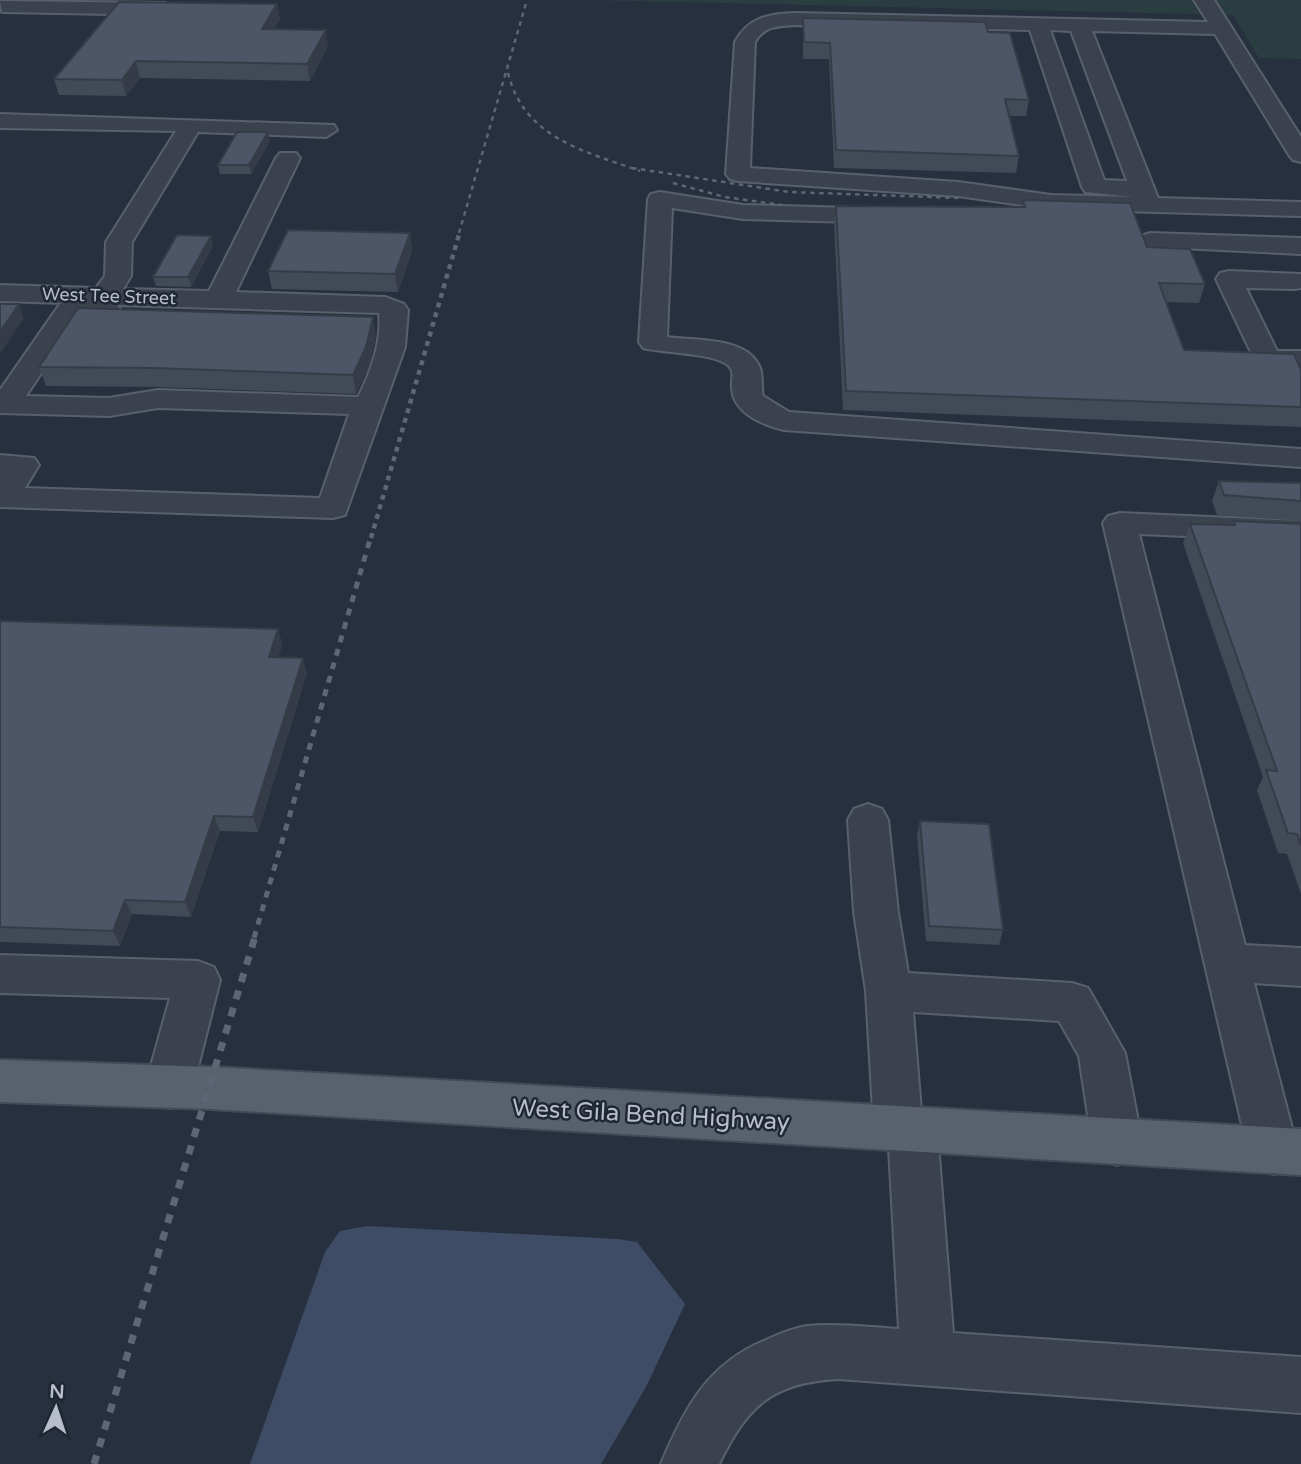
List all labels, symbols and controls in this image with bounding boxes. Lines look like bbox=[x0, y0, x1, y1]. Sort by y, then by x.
street label: West Tee Street bbox=[42, 283, 176, 309]
street label: West Gila Bend Highway bbox=[511, 1093, 791, 1137]
north arrow bbox=[21, 1373, 91, 1443]
text: N bbox=[49, 1381, 65, 1403]

